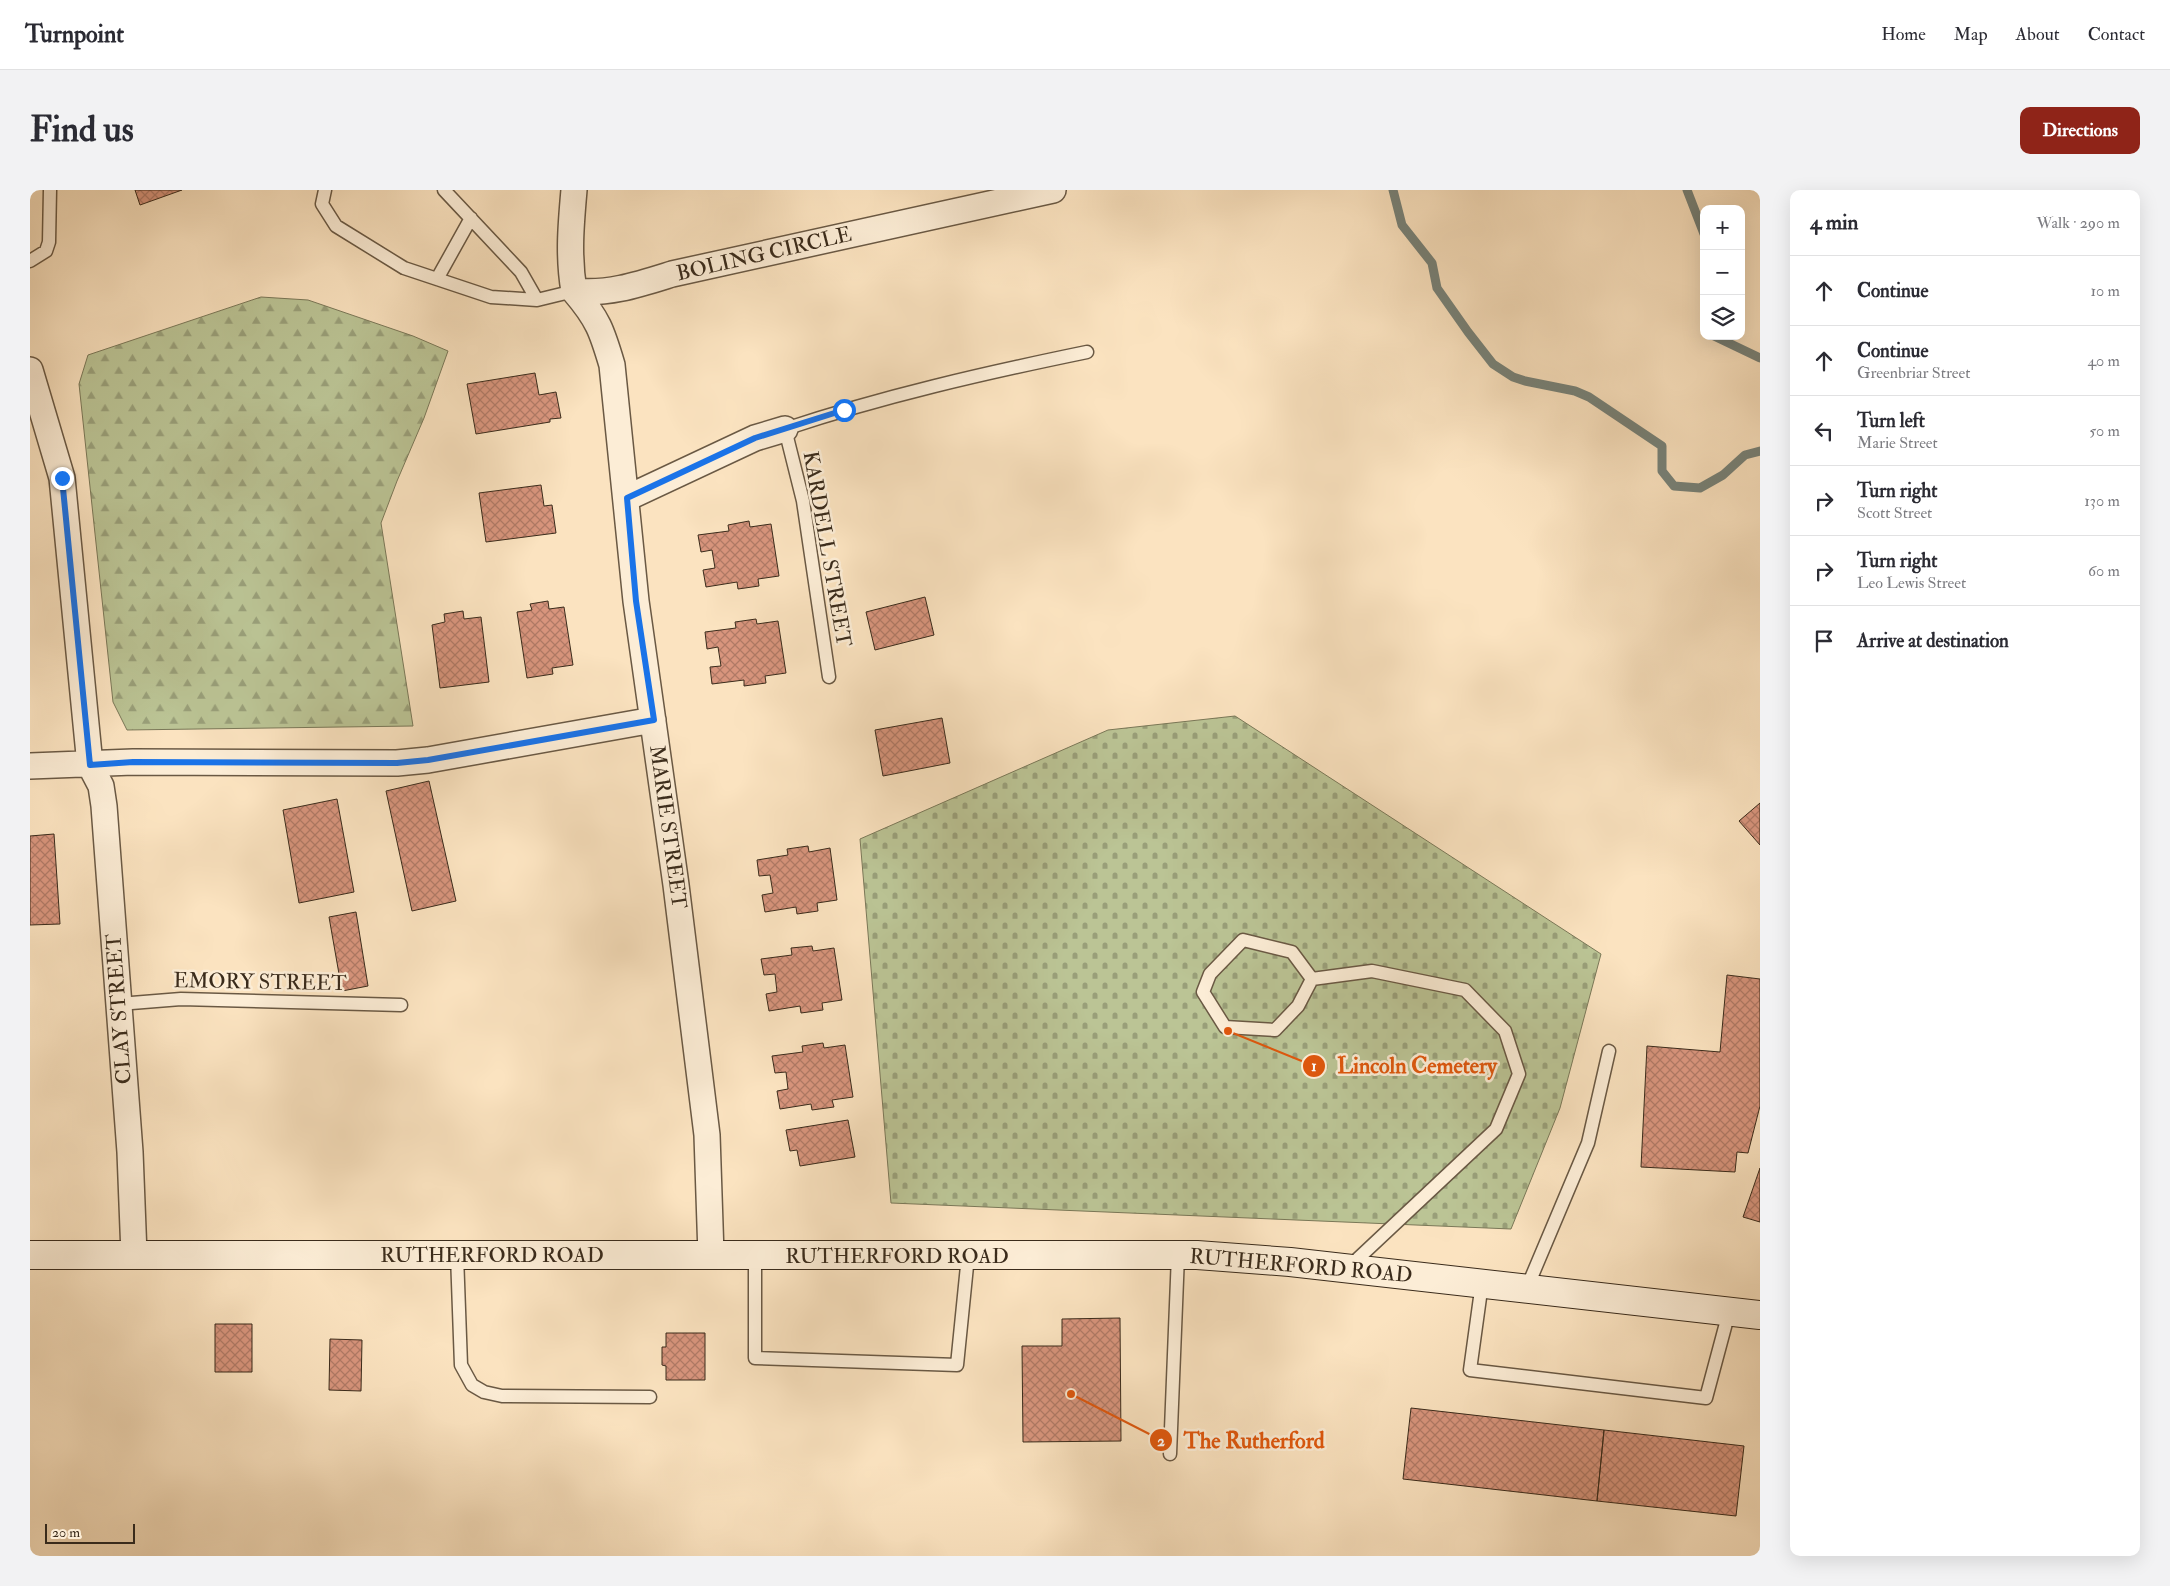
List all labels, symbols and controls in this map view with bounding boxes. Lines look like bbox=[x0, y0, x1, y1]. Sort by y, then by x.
text: Turnpoint bbox=[25, 19, 124, 50]
text: Home bbox=[1881, 23, 1926, 46]
text: Map bbox=[1954, 23, 1988, 46]
text: About bbox=[2016, 23, 2060, 46]
text: Contact bbox=[2088, 23, 2145, 46]
button: Directions bbox=[2020, 107, 2140, 154]
text: Find us bbox=[30, 108, 134, 152]
map controls bbox=[1700, 205, 1745, 340]
button: + bbox=[1700, 205, 1745, 250]
text: 4 min bbox=[1810, 209, 1858, 236]
text: Walk · 290 m bbox=[2037, 213, 2120, 233]
street label: BOLING CIRCLE bbox=[674, 221, 854, 287]
button: − bbox=[1700, 250, 1745, 295]
icon: ahead bbox=[1810, 277, 1838, 305]
text: Continue bbox=[1857, 279, 1928, 303]
text: 10 m bbox=[2090, 281, 2120, 301]
button: layers bbox=[1700, 295, 1745, 340]
text: Continue bbox=[1857, 339, 1928, 363]
icon: ahead bbox=[1810, 347, 1838, 375]
text: 40 m bbox=[2087, 351, 2120, 371]
text: Greenbriar Street bbox=[1857, 363, 1970, 383]
route start bbox=[833, 399, 856, 422]
text: Turn left bbox=[1857, 409, 1925, 433]
icon: left bbox=[1810, 417, 1838, 445]
text: 50 m bbox=[2089, 421, 2120, 441]
text: Marie Street bbox=[1857, 433, 1938, 453]
street label: KARDELL STREET bbox=[797, 449, 858, 649]
route end bbox=[51, 467, 74, 490]
text: Turn right bbox=[1857, 479, 1937, 503]
icon: right bbox=[1810, 487, 1838, 515]
text: 130 m bbox=[2084, 491, 2120, 511]
text: Scott Street bbox=[1857, 503, 1932, 523]
text: Turn right bbox=[1857, 549, 1937, 573]
icon: right bbox=[1810, 557, 1838, 585]
text: 60 m bbox=[2088, 561, 2120, 581]
text: Leo Lewis Street bbox=[1857, 573, 1966, 593]
icon: arrive bbox=[1810, 627, 1838, 655]
text: Arrive at destination bbox=[1857, 629, 2009, 653]
street label: MARIE STREET bbox=[643, 743, 693, 911]
street label: CLAY STREET bbox=[100, 933, 138, 1085]
street label: EMORY STREET bbox=[173, 967, 347, 997]
callout: Lincoln Cemetery bbox=[1302, 1047, 1506, 1084]
text: Lincoln Cemetery bbox=[1337, 1052, 1498, 1081]
text: 1 bbox=[1311, 1057, 1317, 1076]
street label: RUTHERFORD ROAD bbox=[380, 1242, 604, 1269]
street label: RUTHERFORD ROAD bbox=[785, 1243, 1009, 1270]
street label: RUTHERFORD ROAD bbox=[1188, 1243, 1414, 1289]
callout: The Rutherford bbox=[1148, 1422, 1334, 1459]
text: The Rutherford bbox=[1182, 1427, 1325, 1455]
text: 2 bbox=[1157, 1432, 1165, 1451]
scale bar bbox=[45, 1521, 135, 1544]
text: 20 m bbox=[52, 1524, 80, 1541]

